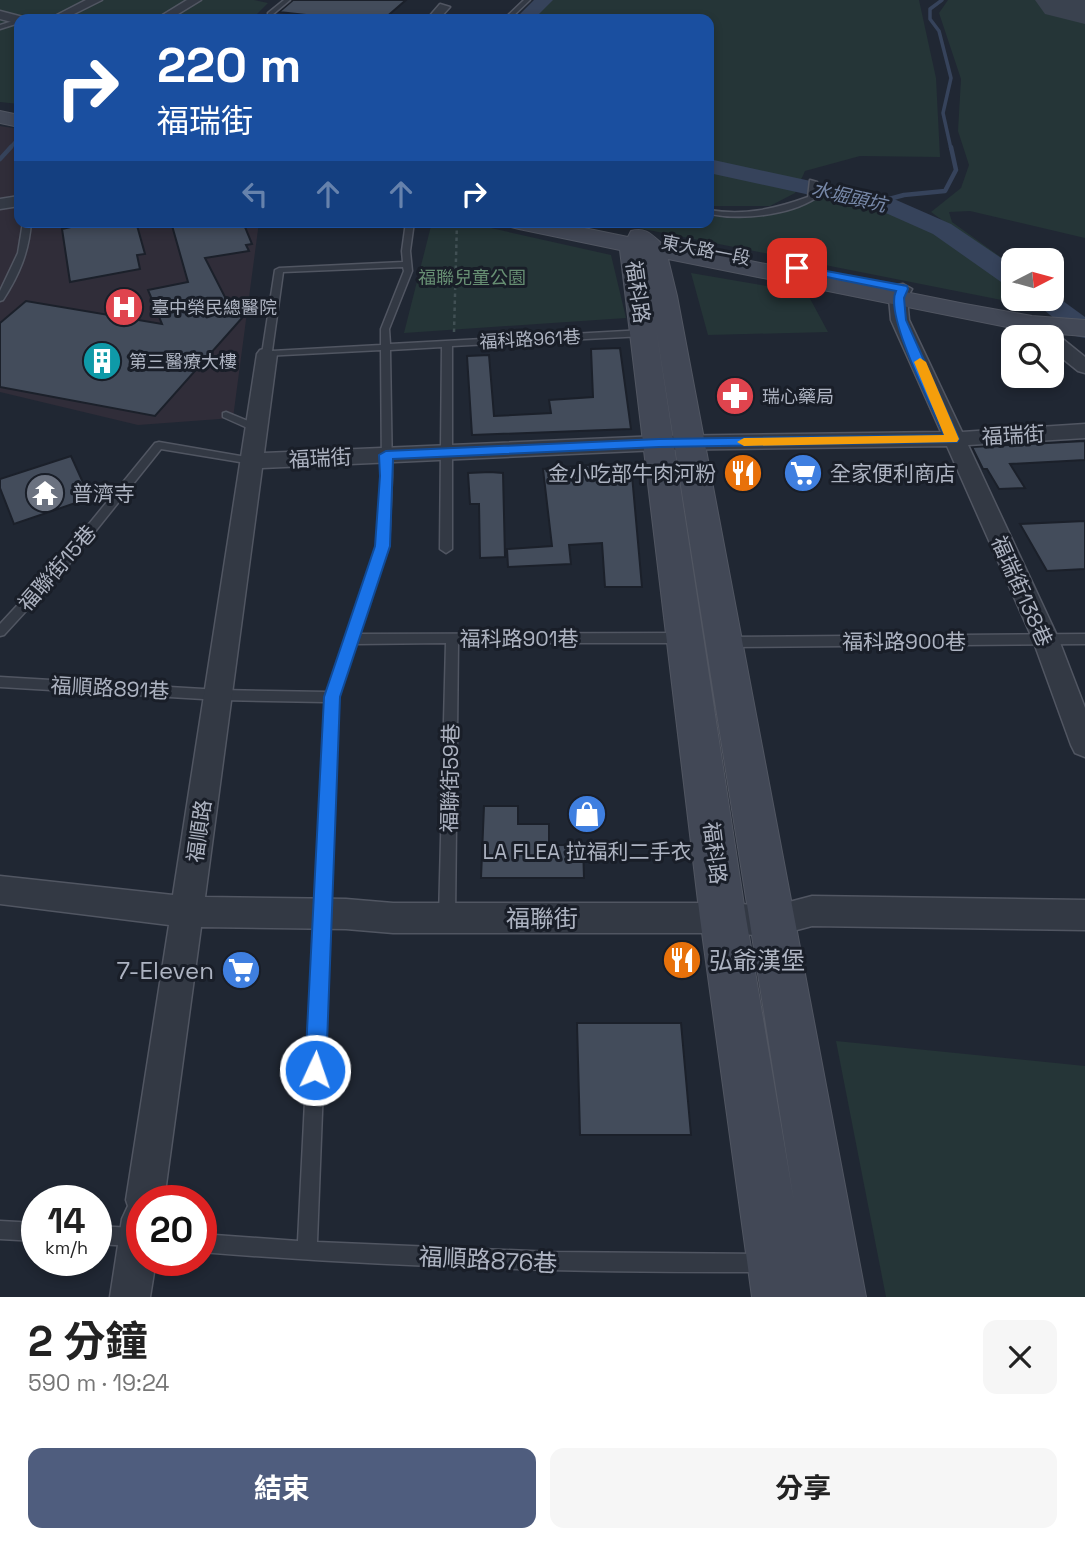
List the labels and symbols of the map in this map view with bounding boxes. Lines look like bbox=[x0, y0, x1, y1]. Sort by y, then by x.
water label: 水堀頭坑 bbox=[809, 176, 892, 218]
street label: 東大路一段 bbox=[660, 230, 752, 270]
pin bbox=[767, 238, 827, 298]
north arrow bbox=[1001, 248, 1064, 312]
street label: 福科路 bbox=[620, 259, 656, 325]
park label: 福聯兒童公園 bbox=[418, 266, 526, 289]
hospital icon: 臺中榮民總醫院 bbox=[103, 286, 145, 328]
place label: 臺中榮民總醫院 bbox=[151, 296, 277, 319]
street label: 福科路961巷 bbox=[479, 325, 581, 353]
building icon: 第三醫療大樓 bbox=[81, 340, 123, 382]
place label: 第三醫療大樓 bbox=[129, 350, 237, 373]
pharmacy icon: 瑞心藥局 bbox=[714, 375, 756, 417]
place label: 瑞心藥局 bbox=[762, 385, 834, 408]
street label: 福瑞街 bbox=[981, 420, 1045, 450]
street label: 福瑞街 bbox=[288, 443, 352, 473]
restaurant icon: 金小吃部牛肉河粉 bbox=[722, 452, 764, 494]
supermarket icon: 全家便利商店 bbox=[782, 452, 824, 494]
place label: 金小吃部牛肉河粉 bbox=[548, 460, 716, 487]
place label: 全家便利商店 bbox=[830, 460, 956, 487]
temple icon: 普濟寺 bbox=[24, 472, 66, 514]
place label: 普濟寺 bbox=[72, 480, 135, 507]
street label: 福聯街15巷 bbox=[12, 519, 102, 617]
street label: 福瑞街138巷 bbox=[986, 531, 1058, 651]
street label: 福科路901巷 bbox=[459, 625, 579, 652]
street label: 福科路900巷 bbox=[842, 628, 966, 655]
street label: 福順路891巷 bbox=[50, 671, 170, 705]
street label: 福聯街59巷 bbox=[436, 723, 464, 833]
shop icon: LA FLEA 拉福利二手衣 bbox=[566, 793, 608, 835]
street label: 福順路 bbox=[181, 798, 217, 864]
street label: 福科路 bbox=[698, 820, 732, 886]
place label: LA FLEA 拉福利二手衣 bbox=[483, 838, 691, 865]
street label: 福聯街 bbox=[506, 903, 578, 934]
restaurant icon: 弘爺漢堡 bbox=[661, 939, 703, 981]
place label: 弘爺漢堡 bbox=[709, 945, 805, 976]
supermarket icon: 7-Eleven bbox=[220, 949, 262, 991]
place label: 7-Eleven bbox=[116, 955, 214, 986]
position arrow bbox=[278, 1033, 352, 1107]
speed limit sign: 20 bbox=[126, 1185, 217, 1276]
street label: 福順路876巷 bbox=[418, 1241, 558, 1279]

